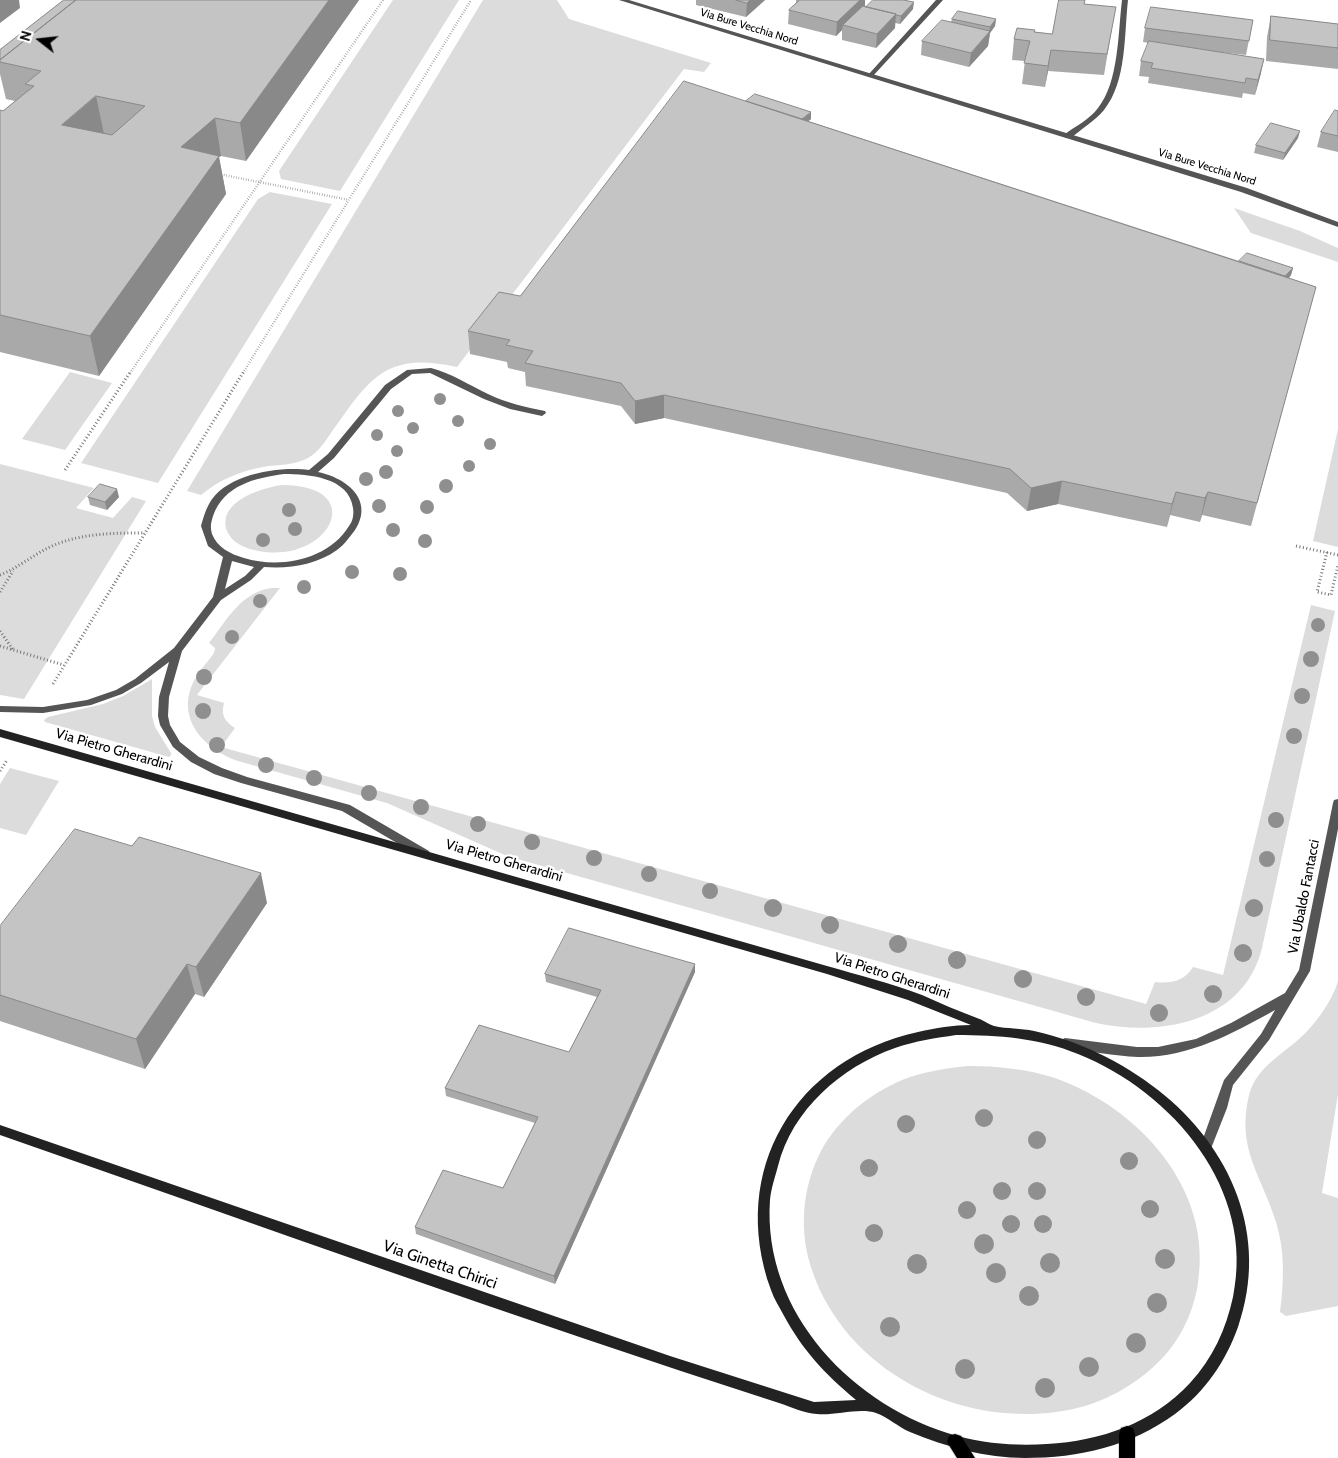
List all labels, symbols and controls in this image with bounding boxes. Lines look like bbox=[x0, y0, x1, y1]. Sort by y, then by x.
street label: Via Bure Vecchia Nord bbox=[698, 6, 800, 48]
north arrow bbox=[15, 15, 65, 65]
text: N bbox=[16, 29, 36, 43]
street label: Via Bure Vecchia Nord bbox=[1156, 146, 1258, 188]
street label: Via Pietro Gherardini bbox=[54, 725, 174, 775]
street label: Via Pietro Gherardini bbox=[444, 836, 564, 886]
street label: Via Ubaldo Fantacci bbox=[1285, 838, 1323, 956]
street label: Via Pietro Gherardini bbox=[832, 949, 952, 1003]
street label: Via Ginetta Chirici bbox=[380, 1236, 500, 1294]

